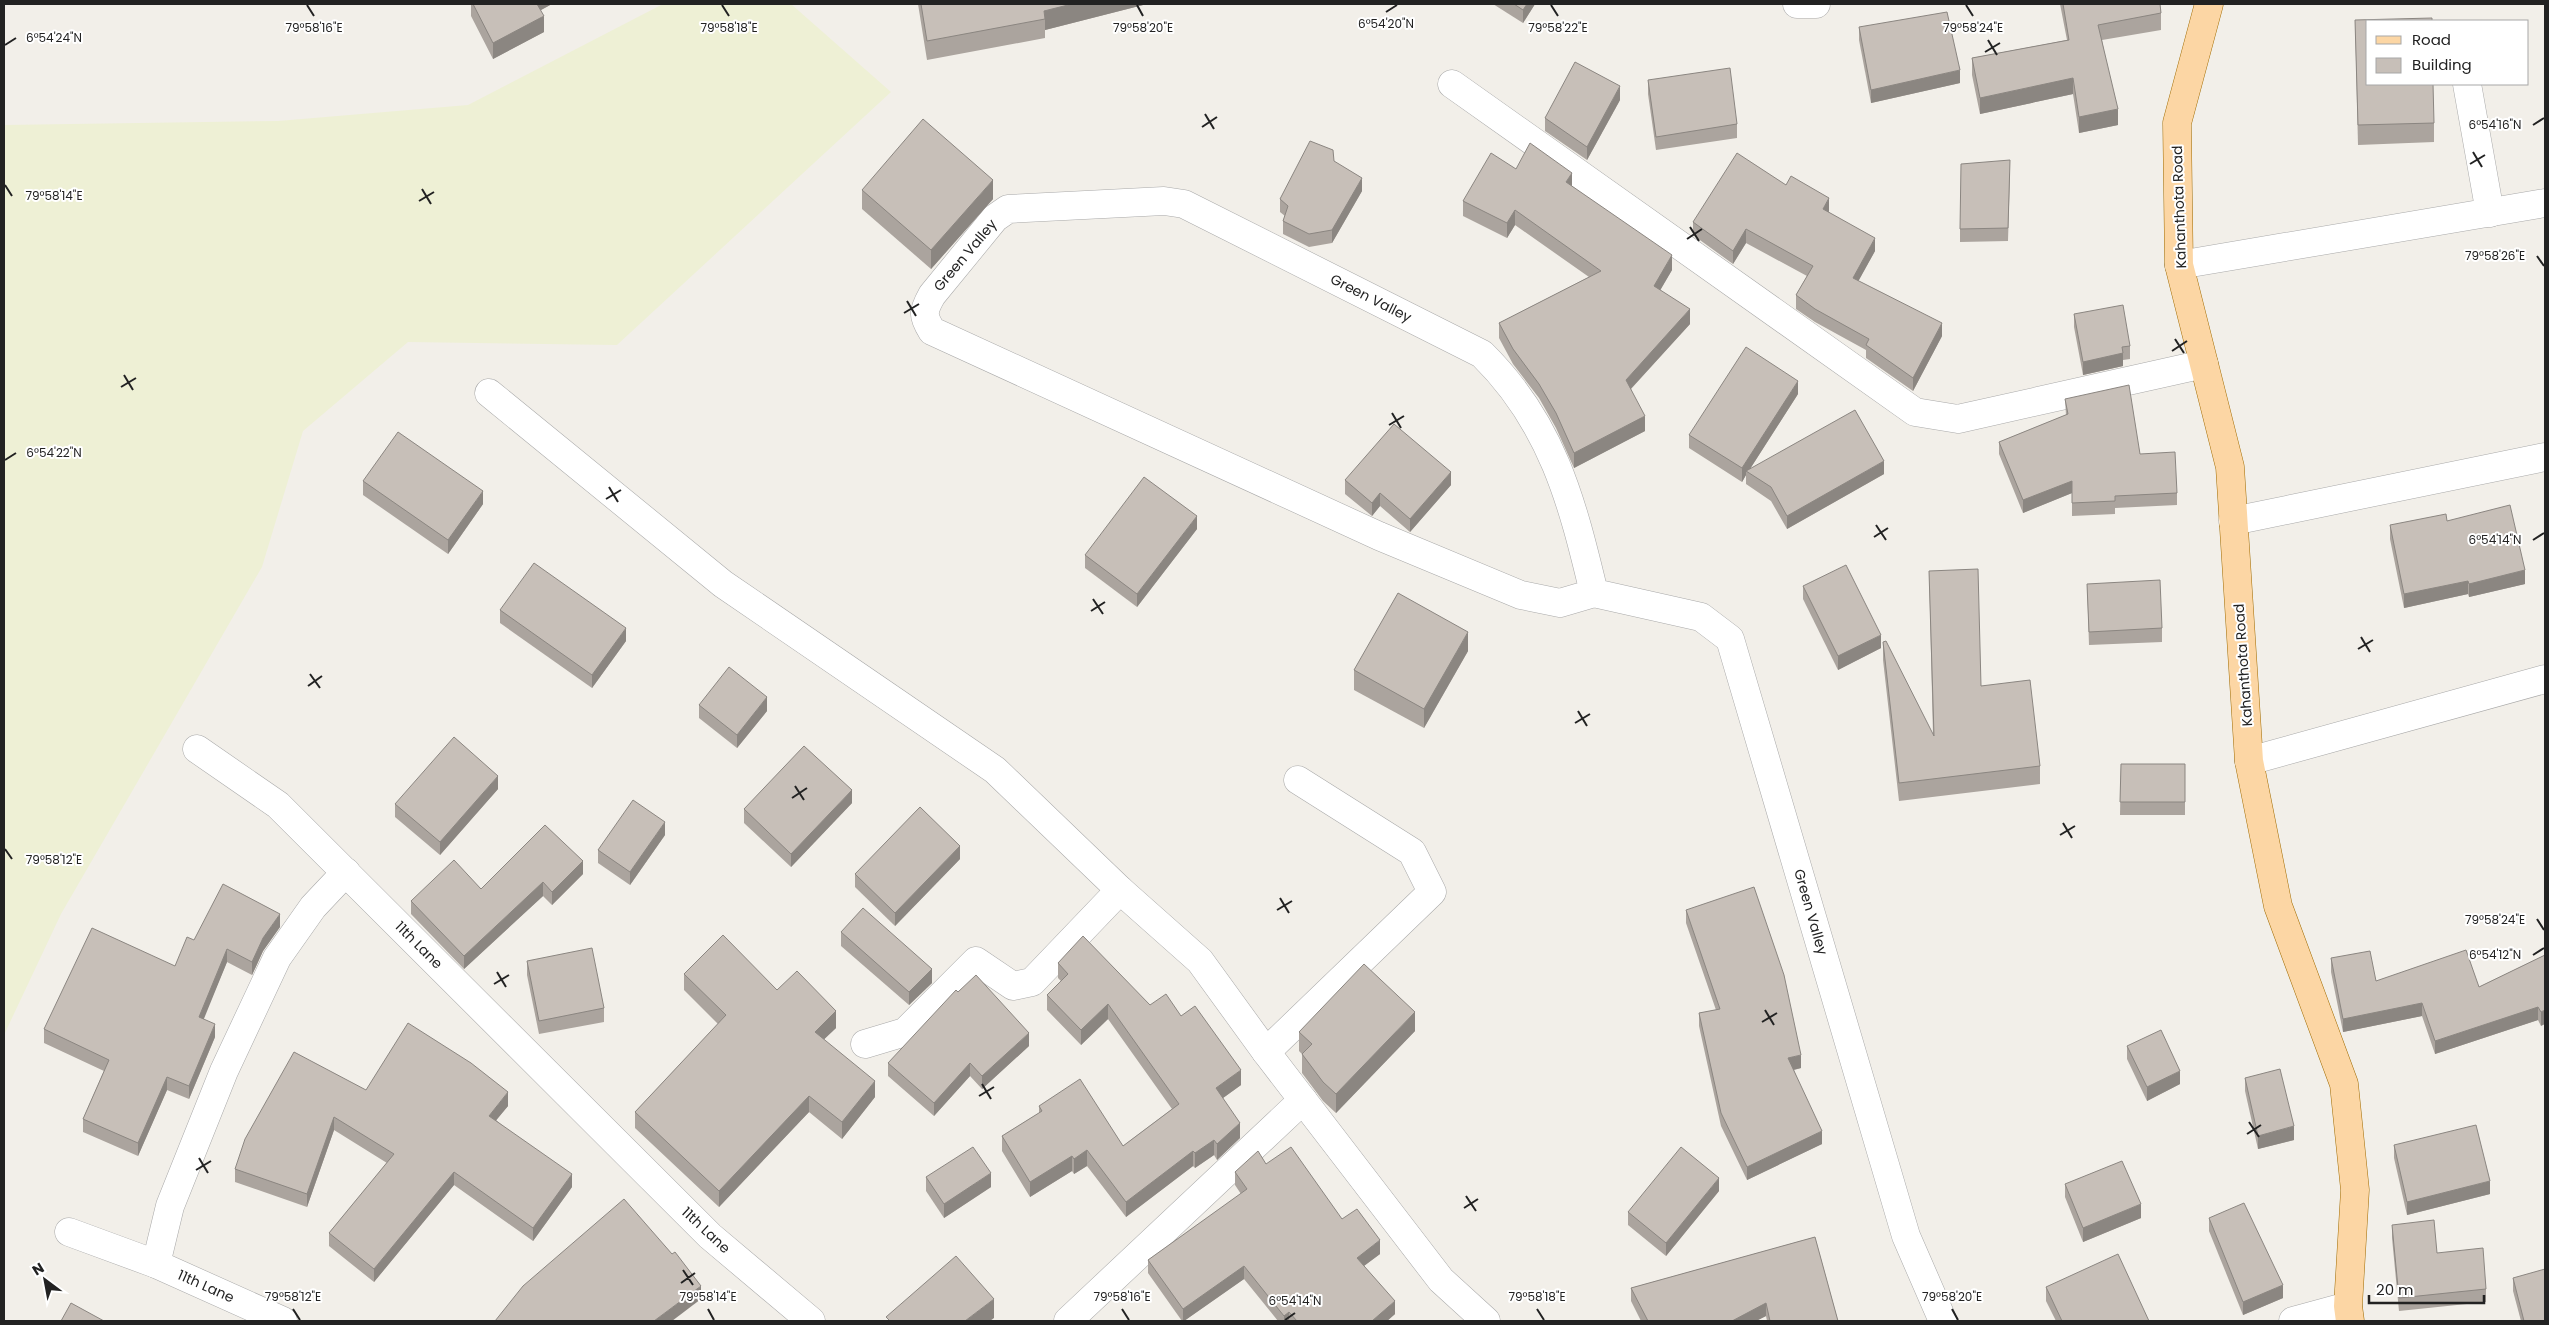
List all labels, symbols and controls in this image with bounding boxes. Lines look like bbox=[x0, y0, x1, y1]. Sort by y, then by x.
text: 6°54'20"N bbox=[1358, 15, 1414, 32]
text: 79°58'16"E bbox=[285, 19, 343, 36]
text: 79°58'18"E bbox=[700, 19, 758, 36]
text: 79°58'20"E bbox=[1113, 19, 1173, 36]
text: 79°58'22"E bbox=[1528, 19, 1588, 36]
text: 79°58'24"E bbox=[1943, 19, 2003, 36]
legend bbox=[2366, 20, 2529, 85]
text: 6°54'24"N bbox=[26, 29, 82, 46]
text: Road bbox=[2412, 29, 2451, 50]
text: Building bbox=[2412, 54, 2472, 75]
text: 6°54'16"N bbox=[2469, 116, 2521, 133]
street label: Kahanthota Road bbox=[2167, 145, 2191, 269]
text: 79°58'14"E bbox=[25, 187, 83, 204]
street label: Green Valley bbox=[929, 215, 1001, 295]
text: 79°58'26"E bbox=[2465, 247, 2525, 264]
street label: Green Valley bbox=[1327, 269, 1415, 327]
text: 6°54'22"N bbox=[26, 444, 82, 461]
text: 6°54'14"N bbox=[2469, 531, 2521, 548]
street label: Kahanthota Road bbox=[2229, 603, 2257, 727]
text: 79°58'12"E bbox=[26, 851, 82, 868]
street label: Green Valley bbox=[1789, 867, 1833, 957]
text: 79°58'24"E bbox=[2465, 911, 2525, 928]
street label: 11th Lane bbox=[391, 917, 447, 973]
text: 6°54'12"N bbox=[2469, 946, 2521, 963]
street label: 11th Lane bbox=[677, 1202, 735, 1258]
north arrow bbox=[20, 1255, 70, 1305]
text: N bbox=[28, 1258, 48, 1280]
street label: 11th Lane bbox=[175, 1265, 238, 1307]
scale bar bbox=[2369, 1272, 2484, 1304]
text: 20 m bbox=[2376, 1279, 2414, 1300]
text: 79°58'12"E bbox=[265, 1288, 321, 1305]
text: 79°58'14"E bbox=[679, 1288, 737, 1305]
text: 79°58'16"E bbox=[1093, 1288, 1151, 1305]
text: 79°58'18"E bbox=[1508, 1288, 1566, 1305]
text: 79°58'20"E bbox=[1922, 1288, 1982, 1305]
text: 6°54'14"N bbox=[1269, 1292, 1321, 1309]

